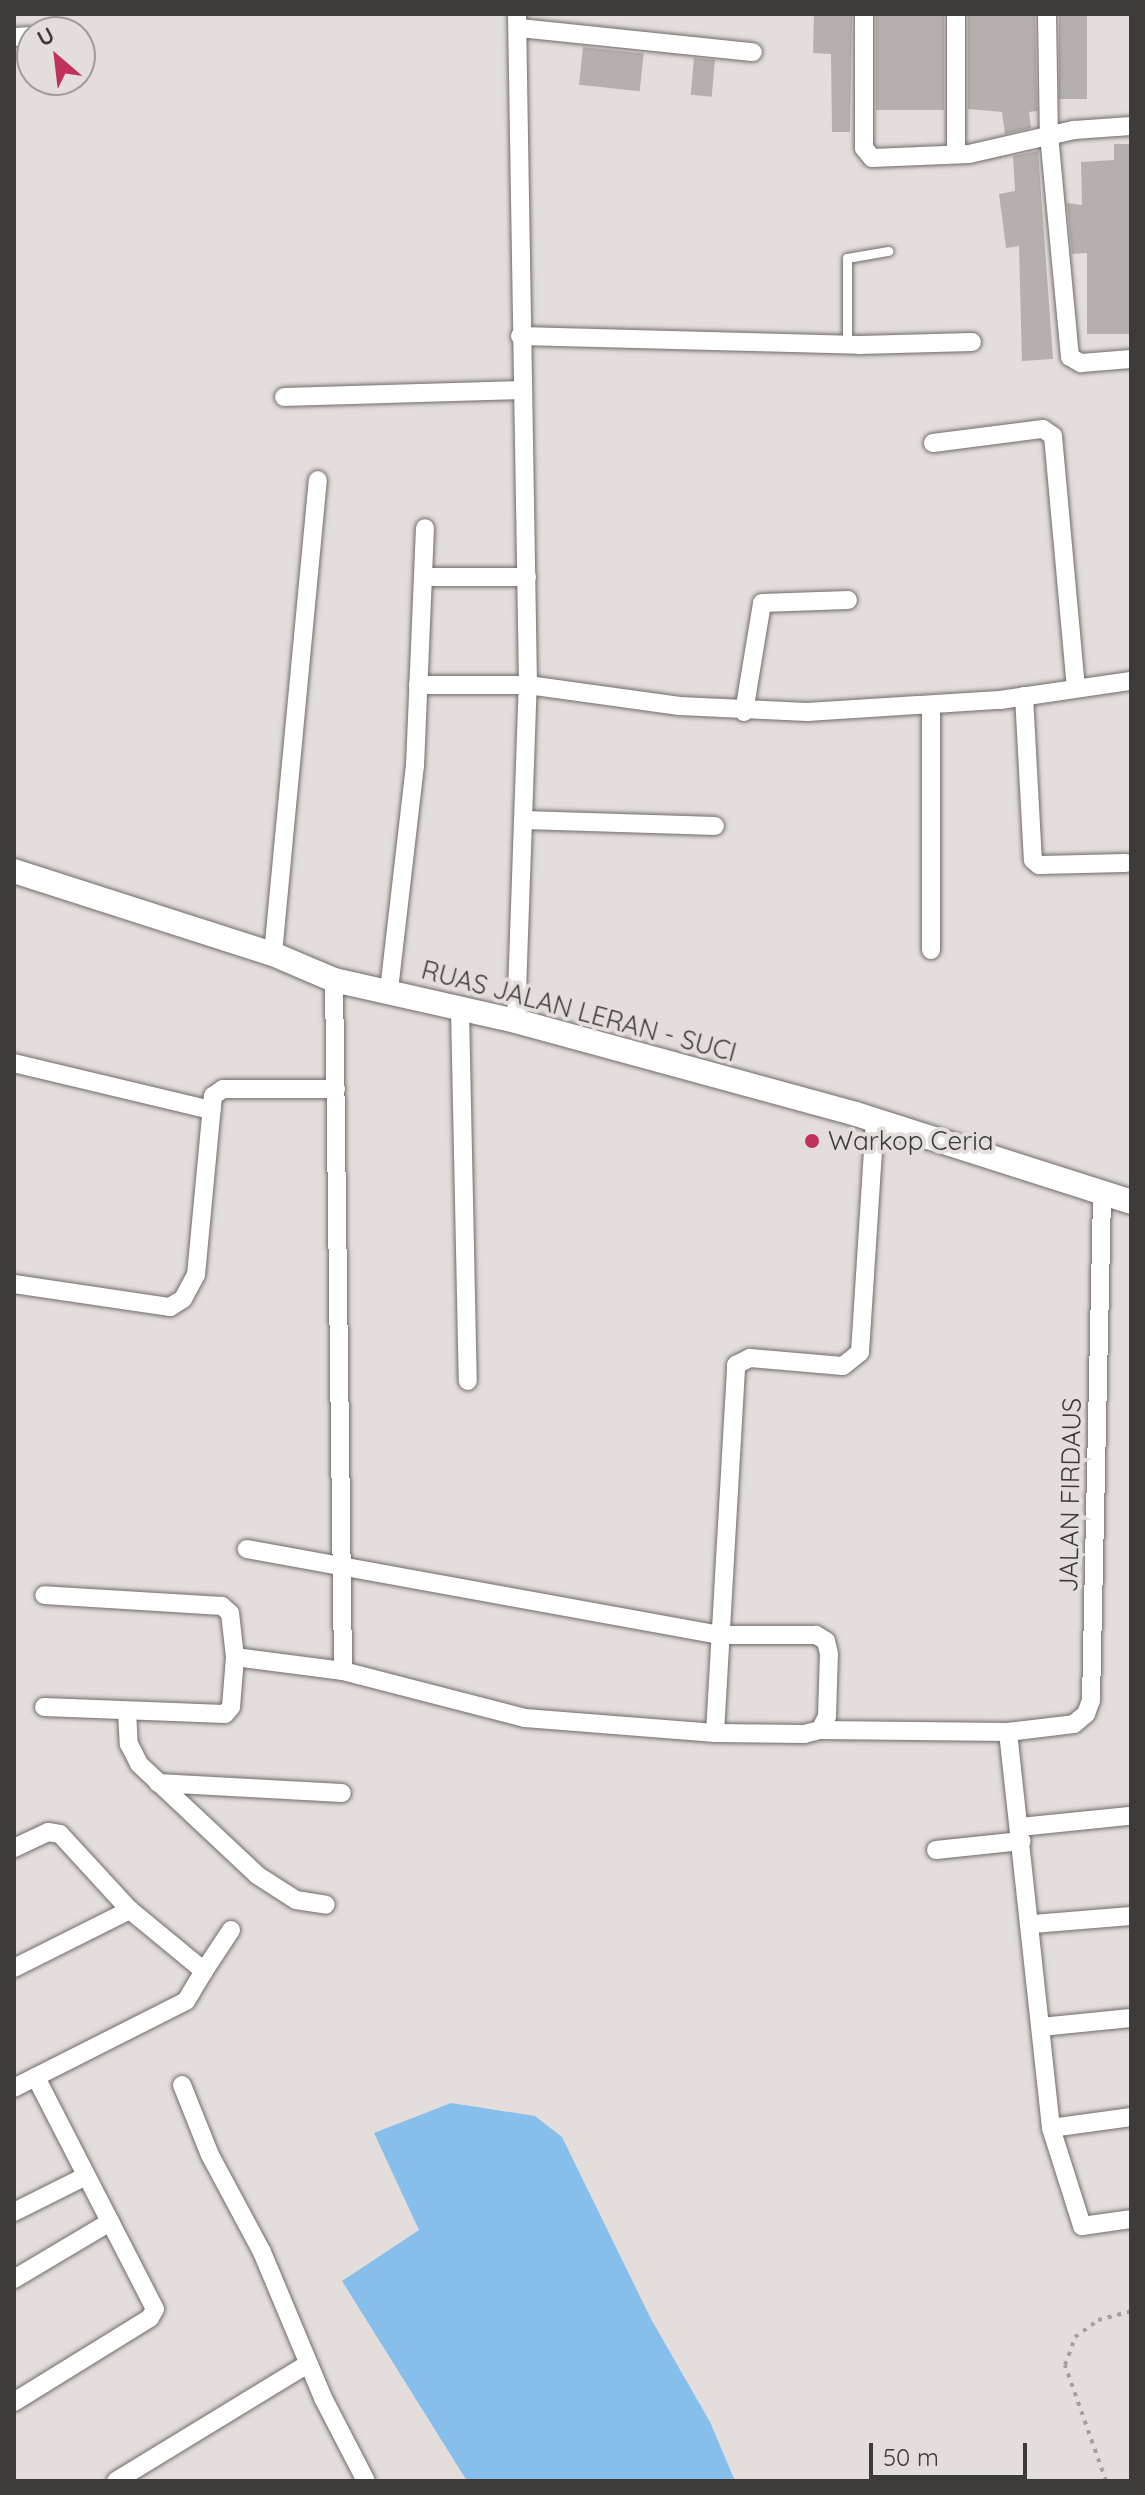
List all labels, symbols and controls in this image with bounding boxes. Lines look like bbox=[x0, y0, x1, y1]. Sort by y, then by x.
north arrow bbox=[16, 16, 96, 96]
text: U bbox=[32, 21, 59, 53]
street label: RUAS JALAN LERAN - SUCI bbox=[418, 954, 740, 1068]
place label: Warkop Ceria bbox=[828, 1125, 994, 1157]
marker: Warkop Ceria bbox=[803, 1132, 821, 1150]
street label: JALAN FIRDAUS bbox=[1053, 1397, 1087, 1593]
scale bar bbox=[873, 2427, 1031, 2477]
text: 50 m bbox=[883, 2442, 939, 2472]

